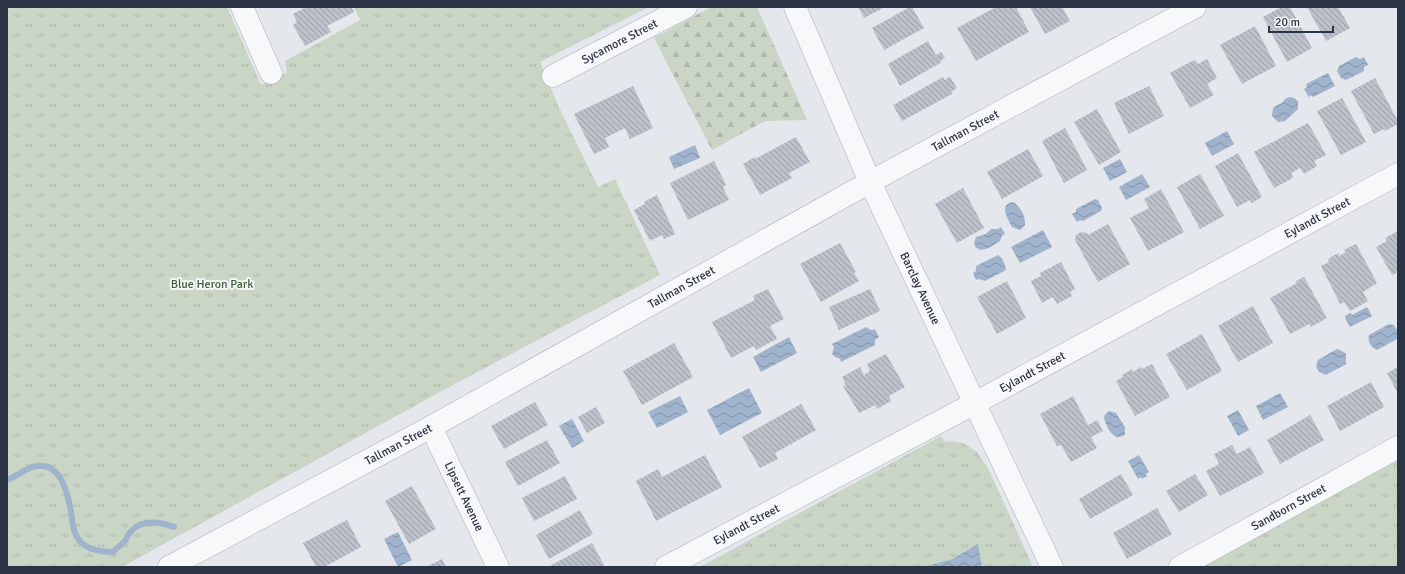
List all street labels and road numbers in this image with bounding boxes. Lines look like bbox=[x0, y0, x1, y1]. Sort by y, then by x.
street label: Sycamore Street bbox=[579, 16, 660, 68]
street label: Tallman Street bbox=[929, 107, 1002, 155]
street label: Eylandt Street bbox=[1282, 194, 1353, 242]
street label: Barclay Avenue bbox=[896, 250, 943, 327]
street label: Tallman Street bbox=[646, 263, 718, 312]
street label: Eylandt Street bbox=[997, 348, 1068, 396]
street label: Tallman Street bbox=[362, 421, 435, 469]
street label: Lipsett Avenue bbox=[441, 459, 487, 534]
street label: Sandborn Street bbox=[1249, 481, 1329, 534]
street label: Eylandt Street bbox=[711, 501, 782, 549]

